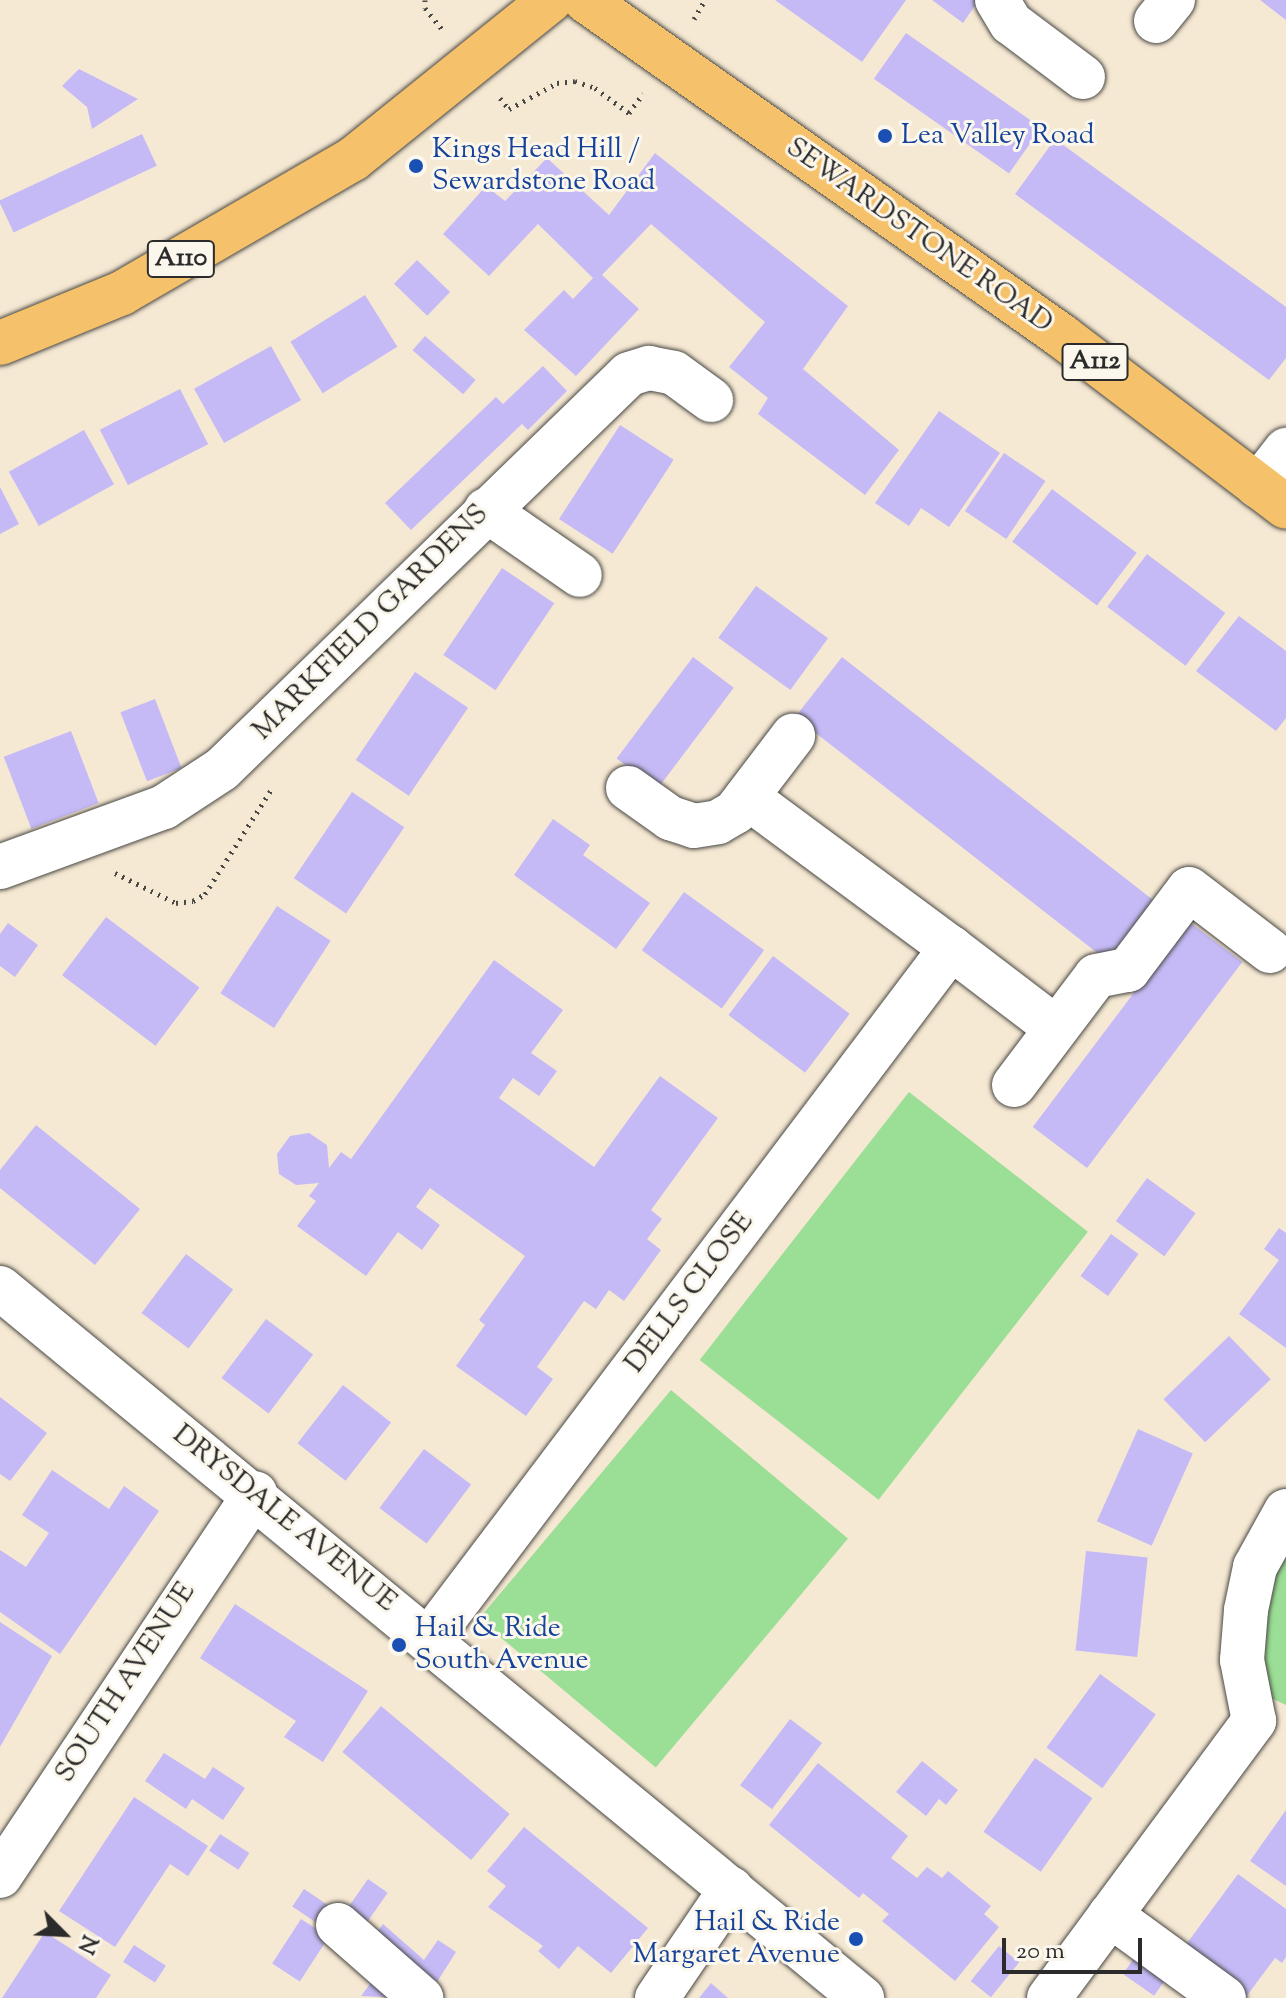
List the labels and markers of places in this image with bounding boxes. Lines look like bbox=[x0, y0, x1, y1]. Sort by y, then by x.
place label: Lea Valley Road bbox=[901, 119, 1094, 153]
marker: Lea Valley Road bbox=[876, 127, 894, 145]
place label: Kings Head Hill / Sewardstone Road bbox=[432, 133, 655, 199]
marker: Kings Head Hill / Sewardstone Road bbox=[407, 157, 425, 175]
place label: Hail & Ride South Avenue bbox=[415, 1612, 589, 1678]
marker: Hail & Ride South Avenue bbox=[390, 1636, 408, 1654]
place label: Hail & Ride Margaret Avenue bbox=[633, 1906, 840, 1972]
marker: Hail & Ride Margaret Avenue bbox=[847, 1930, 865, 1948]

